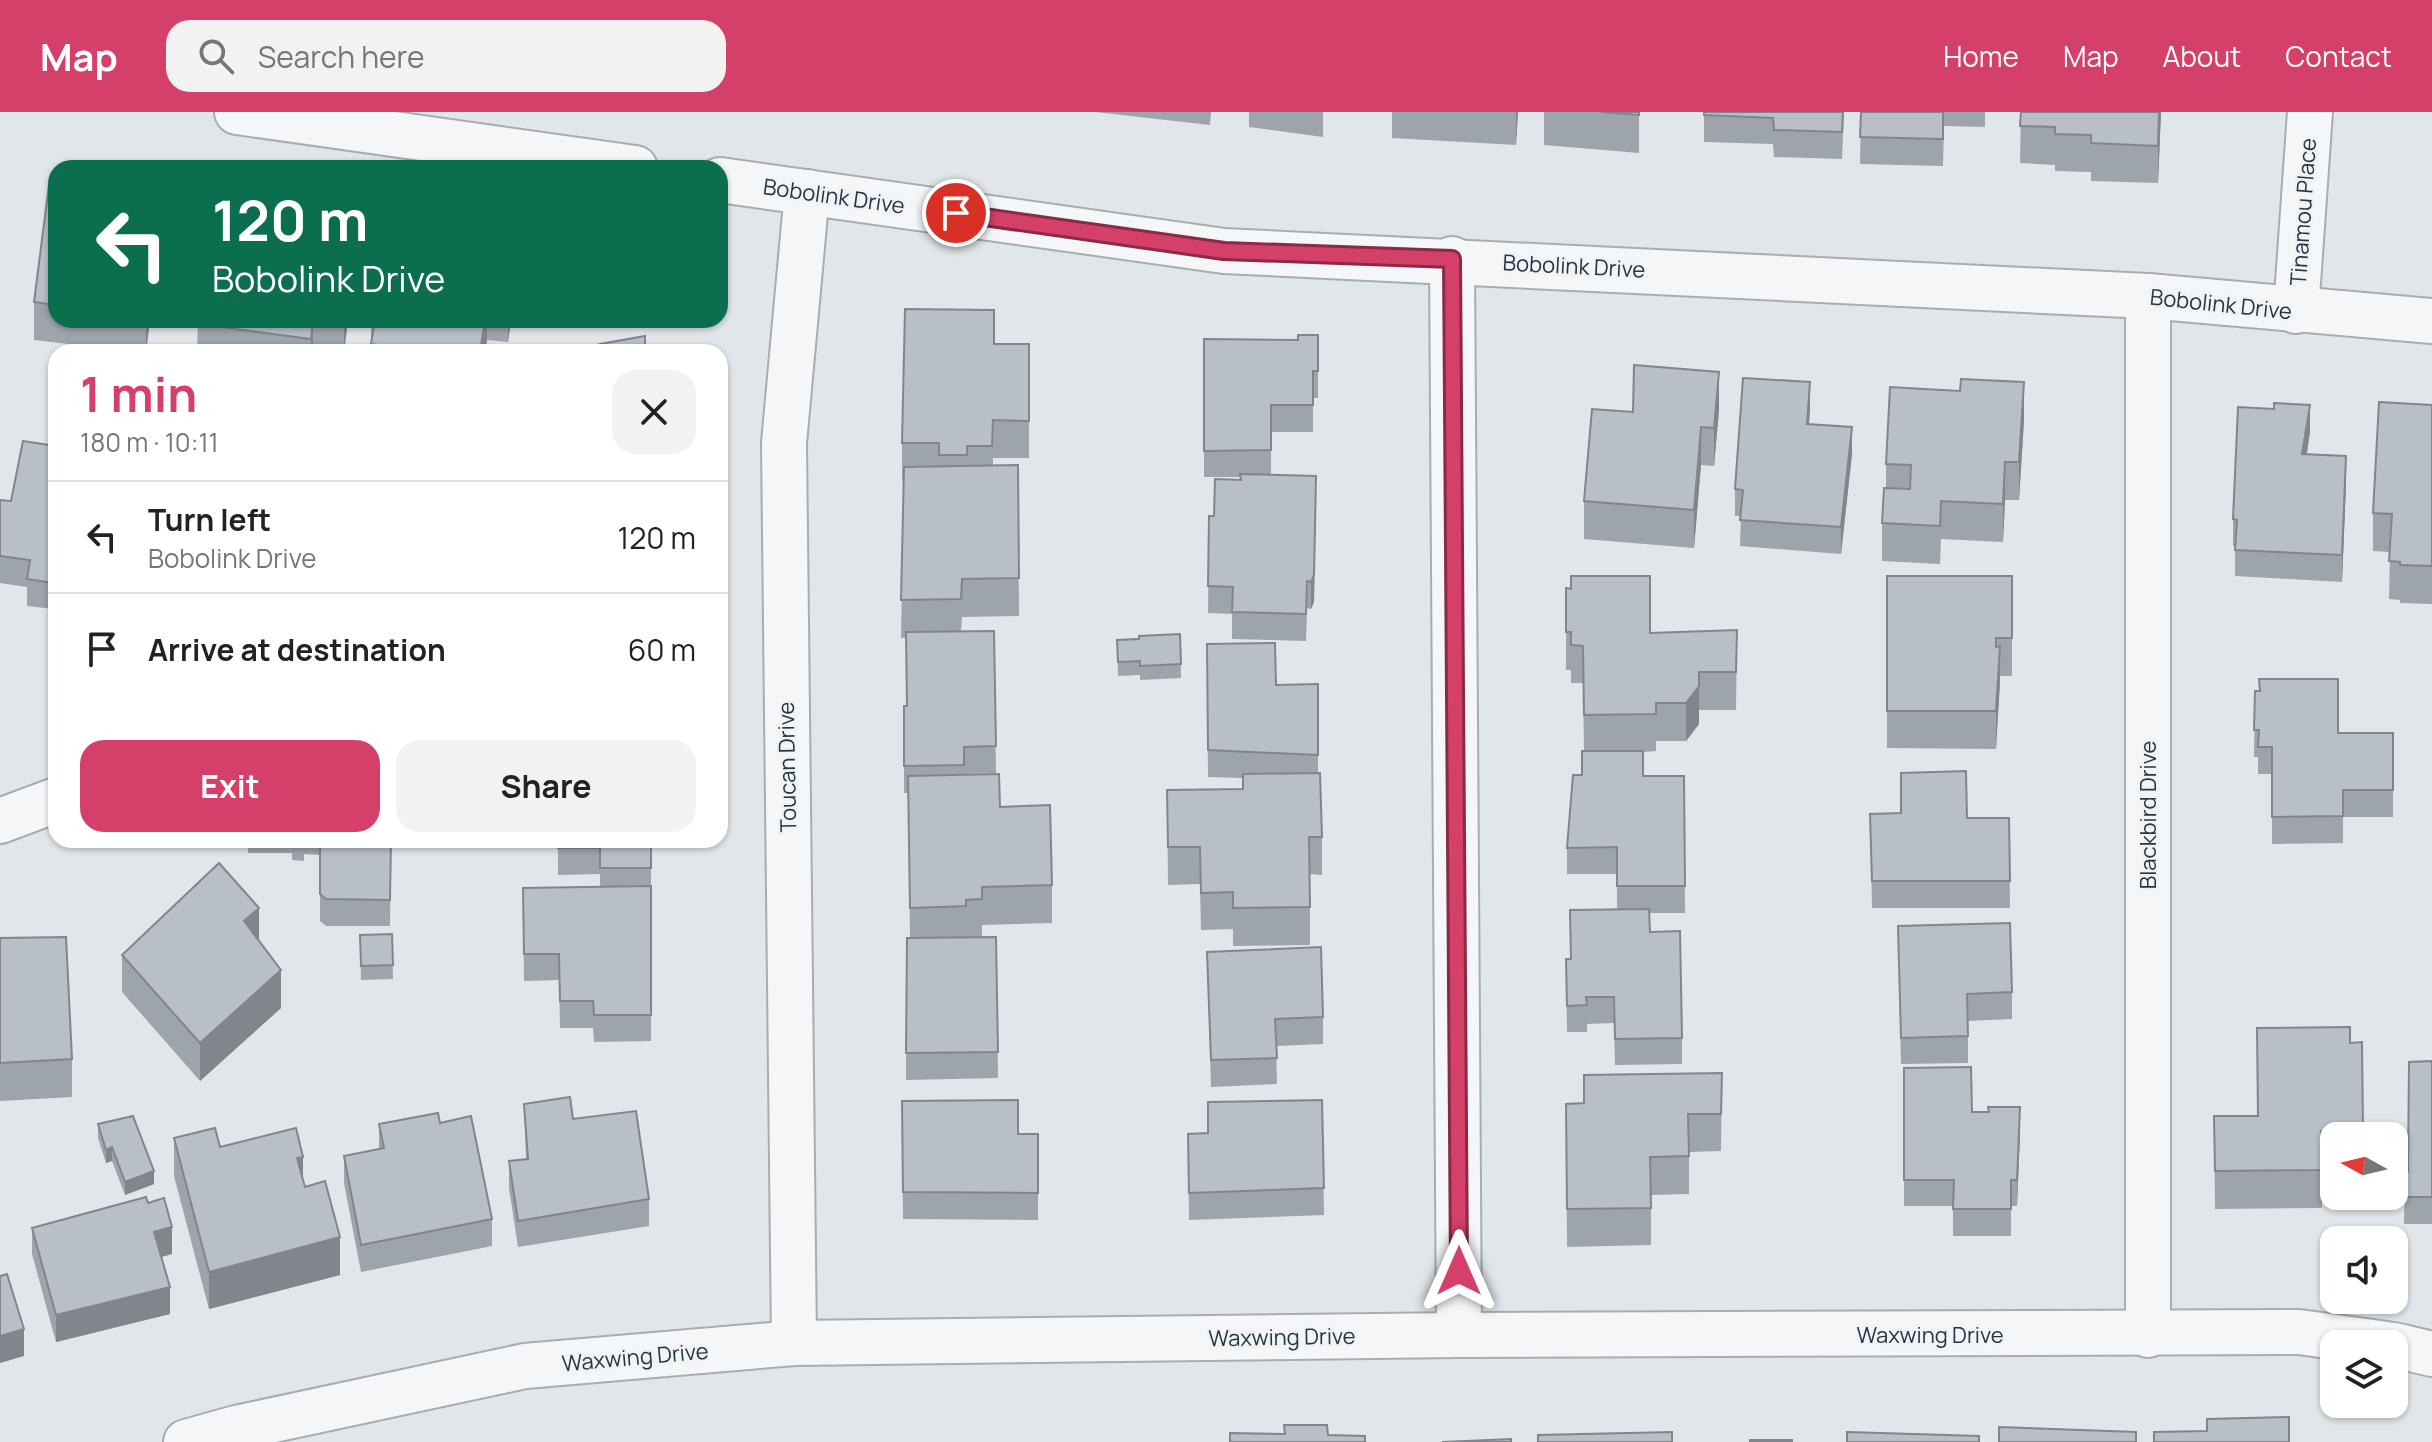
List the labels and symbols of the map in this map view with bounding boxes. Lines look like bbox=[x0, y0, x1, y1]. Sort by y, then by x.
street label: Tinamou Place bbox=[2283, 137, 2323, 287]
street label: Bobolink Drive bbox=[761, 171, 907, 221]
pin bbox=[922, 179, 990, 247]
street label: Bobolink Drive bbox=[1502, 247, 1646, 285]
street label: Bobolink Drive bbox=[2149, 282, 2294, 326]
street label: Toucan Drive bbox=[771, 701, 803, 833]
street label: Blackbird Drive bbox=[2133, 741, 2163, 889]
north arrow bbox=[2320, 1122, 2408, 1210]
position arrow bbox=[1417, 1229, 1501, 1313]
street label: Waxwing Drive bbox=[1856, 1320, 2004, 1350]
street label: Waxwing Drive bbox=[1208, 1321, 1356, 1353]
street label: Waxwing Drive bbox=[560, 1336, 710, 1378]

